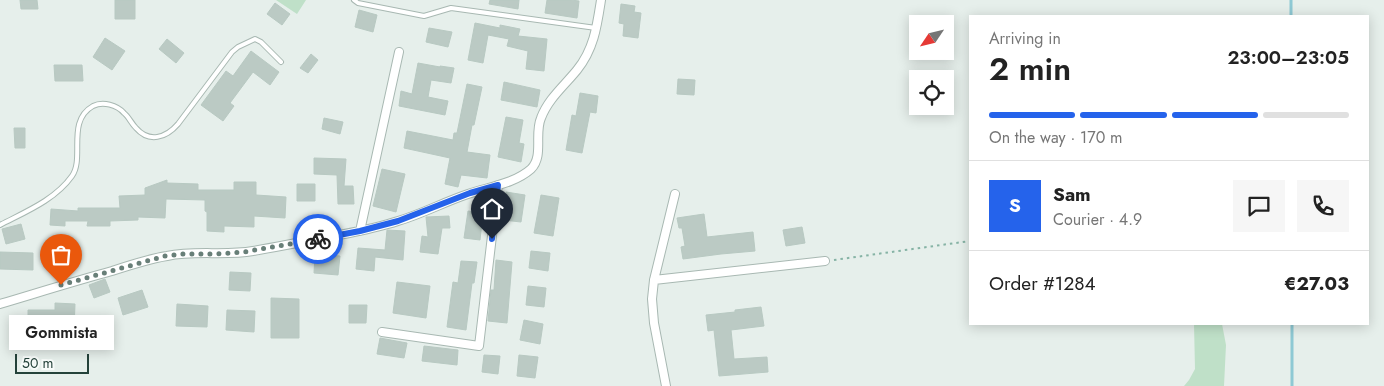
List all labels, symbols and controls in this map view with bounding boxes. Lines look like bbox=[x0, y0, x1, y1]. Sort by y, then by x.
north arrow bbox=[909, 15, 954, 60]
map controls bbox=[909, 15, 954, 115]
text: Arriving in bbox=[989, 27, 1061, 50]
text: 23:00–23:05 bbox=[1227, 44, 1349, 71]
text: 2 min bbox=[989, 46, 1071, 92]
button: locate bbox=[909, 70, 954, 115]
text: On the way · 170 m bbox=[989, 126, 1123, 149]
button: chat bbox=[1233, 180, 1285, 232]
button: phone bbox=[1297, 180, 1349, 232]
text: Sam bbox=[1053, 181, 1091, 208]
pin bbox=[471, 188, 513, 239]
text: S bbox=[1009, 192, 1021, 219]
icon: home bbox=[478, 195, 506, 223]
text: Courier · 4.9 bbox=[1053, 208, 1142, 231]
courier bbox=[293, 214, 343, 264]
icon: bike bbox=[304, 225, 332, 253]
pin bbox=[40, 234, 82, 285]
icon: bag bbox=[47, 241, 75, 269]
text: Order #1284 bbox=[989, 270, 1096, 297]
text: €27.03 bbox=[1284, 270, 1349, 297]
callout: Gommista bbox=[8, 315, 114, 350]
text: Gommista bbox=[25, 321, 98, 344]
scale bar bbox=[15, 351, 89, 374]
text: 50 m bbox=[22, 353, 53, 373]

